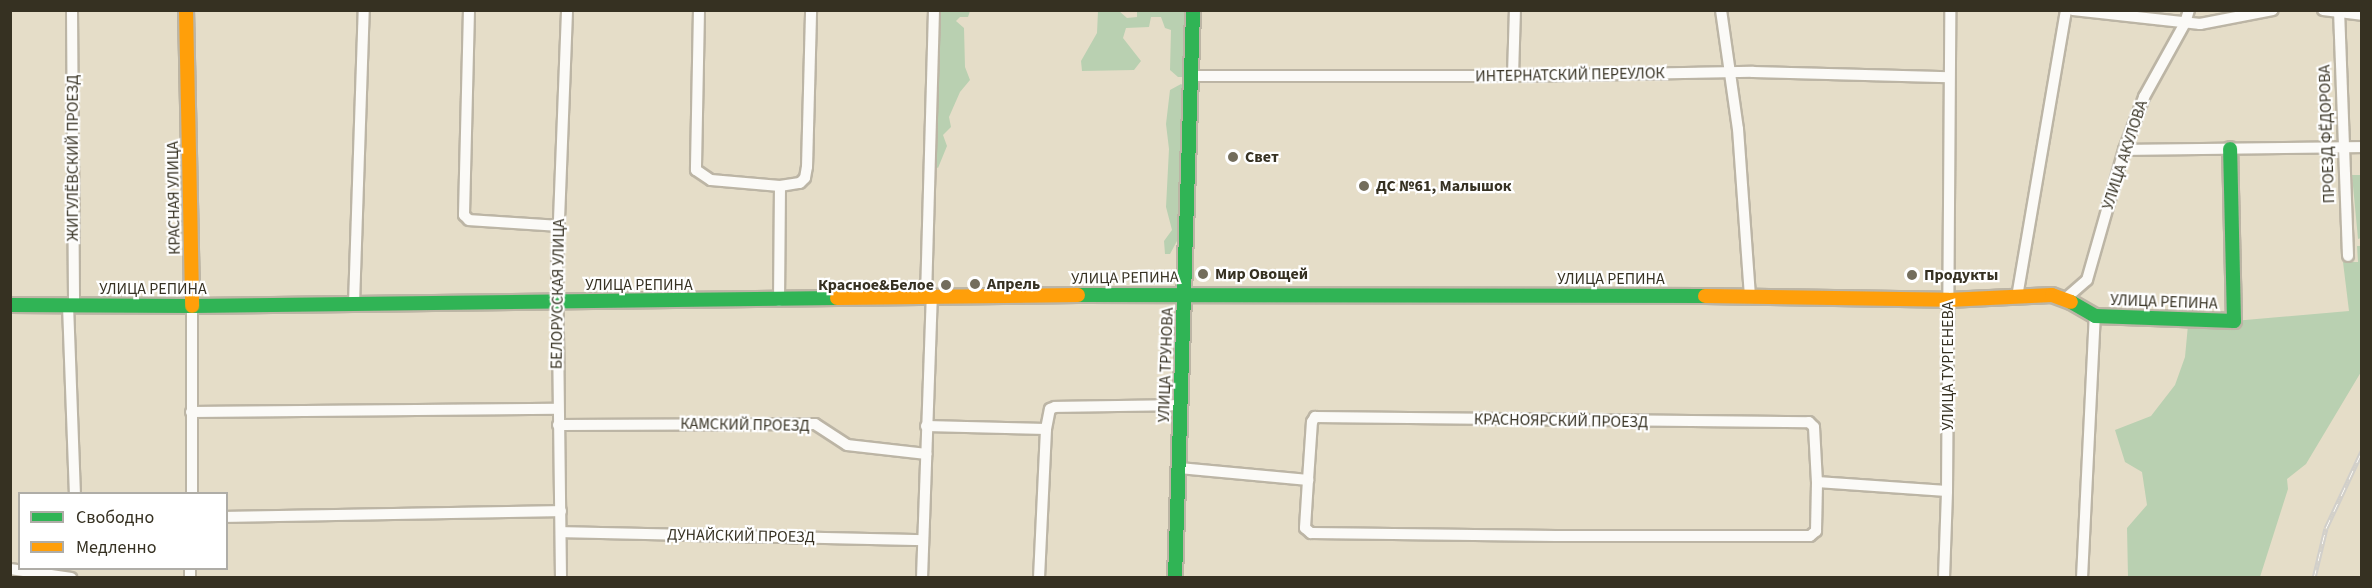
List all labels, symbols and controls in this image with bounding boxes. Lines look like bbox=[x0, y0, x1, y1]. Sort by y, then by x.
street label: ИНТЕРНАТСКИЙ ПЕРЕУЛОК bbox=[1475, 64, 1665, 86]
street label: ПРОЕЗД ФЁДОРОВА bbox=[2315, 64, 2339, 204]
street label: ЖИГУЛЁВСКИЙ ПРОЕЗД bbox=[63, 75, 83, 241]
street label: УЛИЦА АКУЛОВА bbox=[2098, 98, 2152, 212]
street label: КРАСНАЯ УЛИЦА bbox=[163, 141, 185, 255]
place label: Свет bbox=[1245, 147, 1279, 167]
marker: Свет bbox=[1226, 150, 1240, 164]
place label: ДС №61, Малышок bbox=[1376, 176, 1512, 196]
marker: ДС №61, Малышок bbox=[1357, 179, 1371, 193]
street label: БЕЛОРУССКАЯ УЛИЦА bbox=[547, 219, 569, 369]
place label: Мир Овощей bbox=[1215, 264, 1308, 284]
place label: Продукты bbox=[1924, 265, 1998, 285]
street label: УЛИЦА РЕПИНА bbox=[1071, 267, 1179, 289]
marker: Мир Овощей bbox=[1196, 267, 1210, 281]
marker: Продукты bbox=[1905, 268, 1919, 282]
street label: УЛИЦА РЕПИНА bbox=[1557, 269, 1665, 289]
place label: Апрель bbox=[987, 274, 1040, 294]
street label: УЛИЦА РЕПИНА bbox=[585, 275, 693, 295]
place label: Красное&Белое bbox=[818, 275, 934, 295]
marker: Апрель bbox=[968, 277, 982, 291]
marker: Красное&Белое bbox=[939, 278, 953, 292]
street label: УЛИЦА РЕПИНА bbox=[99, 279, 207, 299]
street label: УЛИЦА РЕПИНА bbox=[2110, 291, 2218, 313]
street label: УЛИЦА ТУРГЕНЕВА bbox=[1938, 301, 1958, 431]
street label: УЛИЦА ТРУНОВА bbox=[1154, 307, 1178, 423]
street label: КРАСНОЯРСКИЙ ПРОЕЗД bbox=[1474, 410, 1648, 432]
street label: КАМСКИЙ ПРОЕЗД bbox=[680, 414, 810, 436]
legend bbox=[18, 492, 228, 570]
text: Свободно bbox=[76, 505, 154, 530]
street label: ДУНАЙСКИЙ ПРОЕЗД bbox=[667, 525, 815, 547]
text: Медленно bbox=[76, 535, 156, 560]

